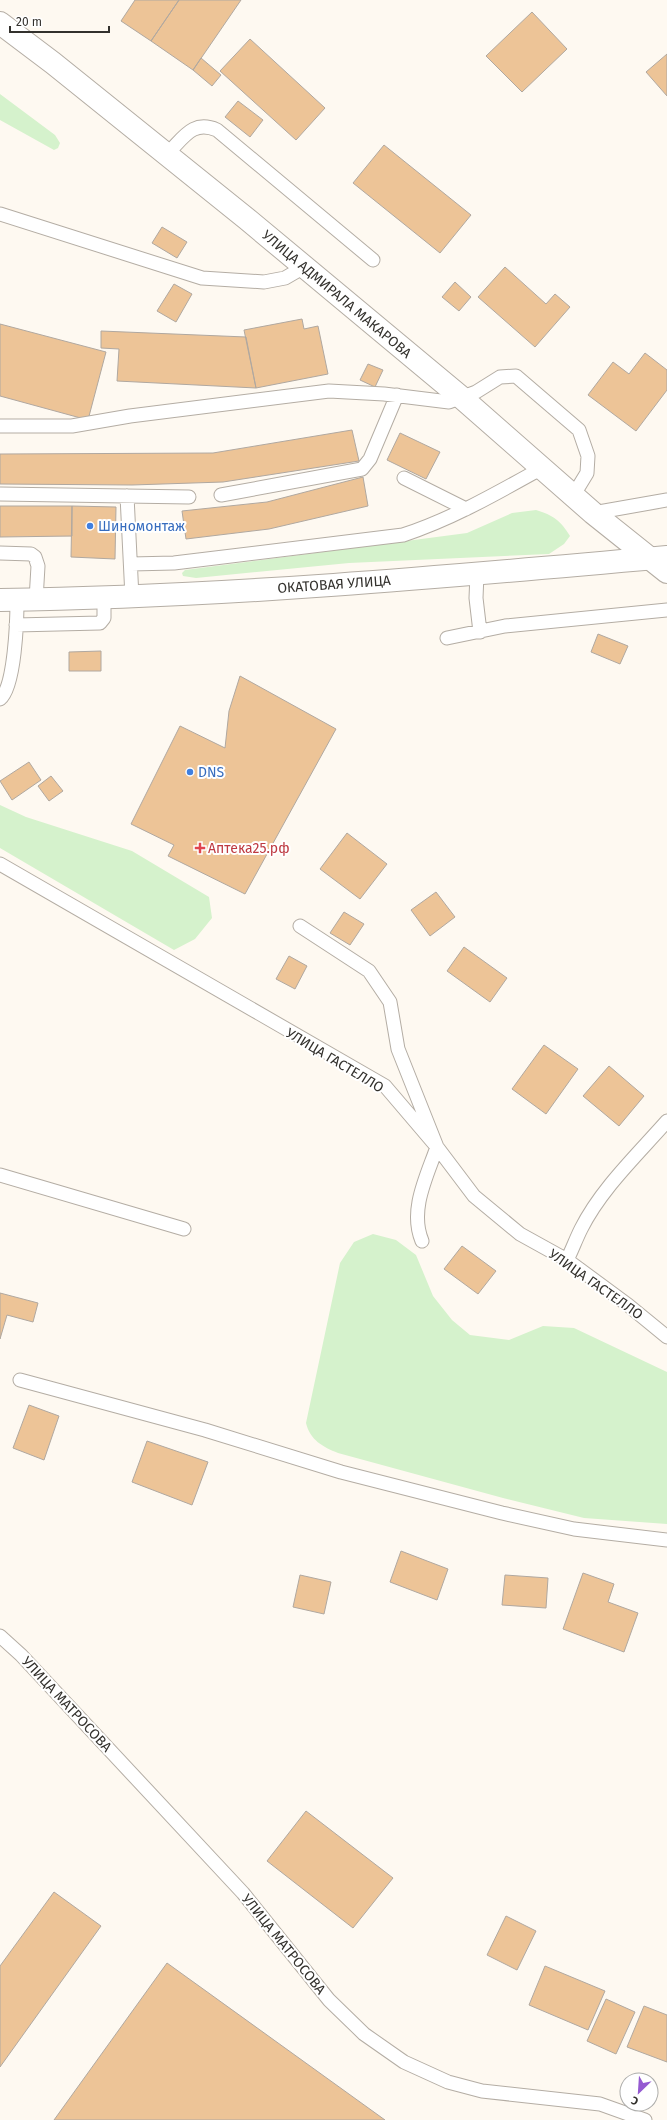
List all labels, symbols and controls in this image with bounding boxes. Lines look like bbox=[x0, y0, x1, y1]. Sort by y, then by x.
scale bar bbox=[10, 8, 109, 34]
text: 20 m bbox=[16, 15, 42, 29]
street label: УЛИЦА АДМИРАЛА МАКАРОВА bbox=[259, 227, 415, 362]
place label: Шиномонтаж bbox=[98, 518, 185, 535]
marker: Шиномонтаж bbox=[85, 521, 95, 531]
street label: ОКАТОВАЯ УЛИЦА bbox=[277, 572, 391, 597]
place label: DNS bbox=[198, 764, 225, 781]
marker: DNS bbox=[185, 767, 195, 777]
place label: Аптека25.рф bbox=[208, 840, 290, 857]
marker: Аптека25.рф bbox=[195, 843, 205, 853]
street label: УЛИЦА ГАСТЕЛЛО bbox=[283, 1024, 387, 1096]
street label: УЛИЦА ГАСТЕЛЛО bbox=[545, 1246, 646, 1323]
street label: УЛИЦА МАТРОСОВА bbox=[18, 1653, 115, 1756]
street label: УЛИЦА МАТРОСОВА bbox=[238, 1891, 329, 1998]
north arrow bbox=[619, 2072, 659, 2112]
text: С bbox=[629, 2093, 641, 2108]

